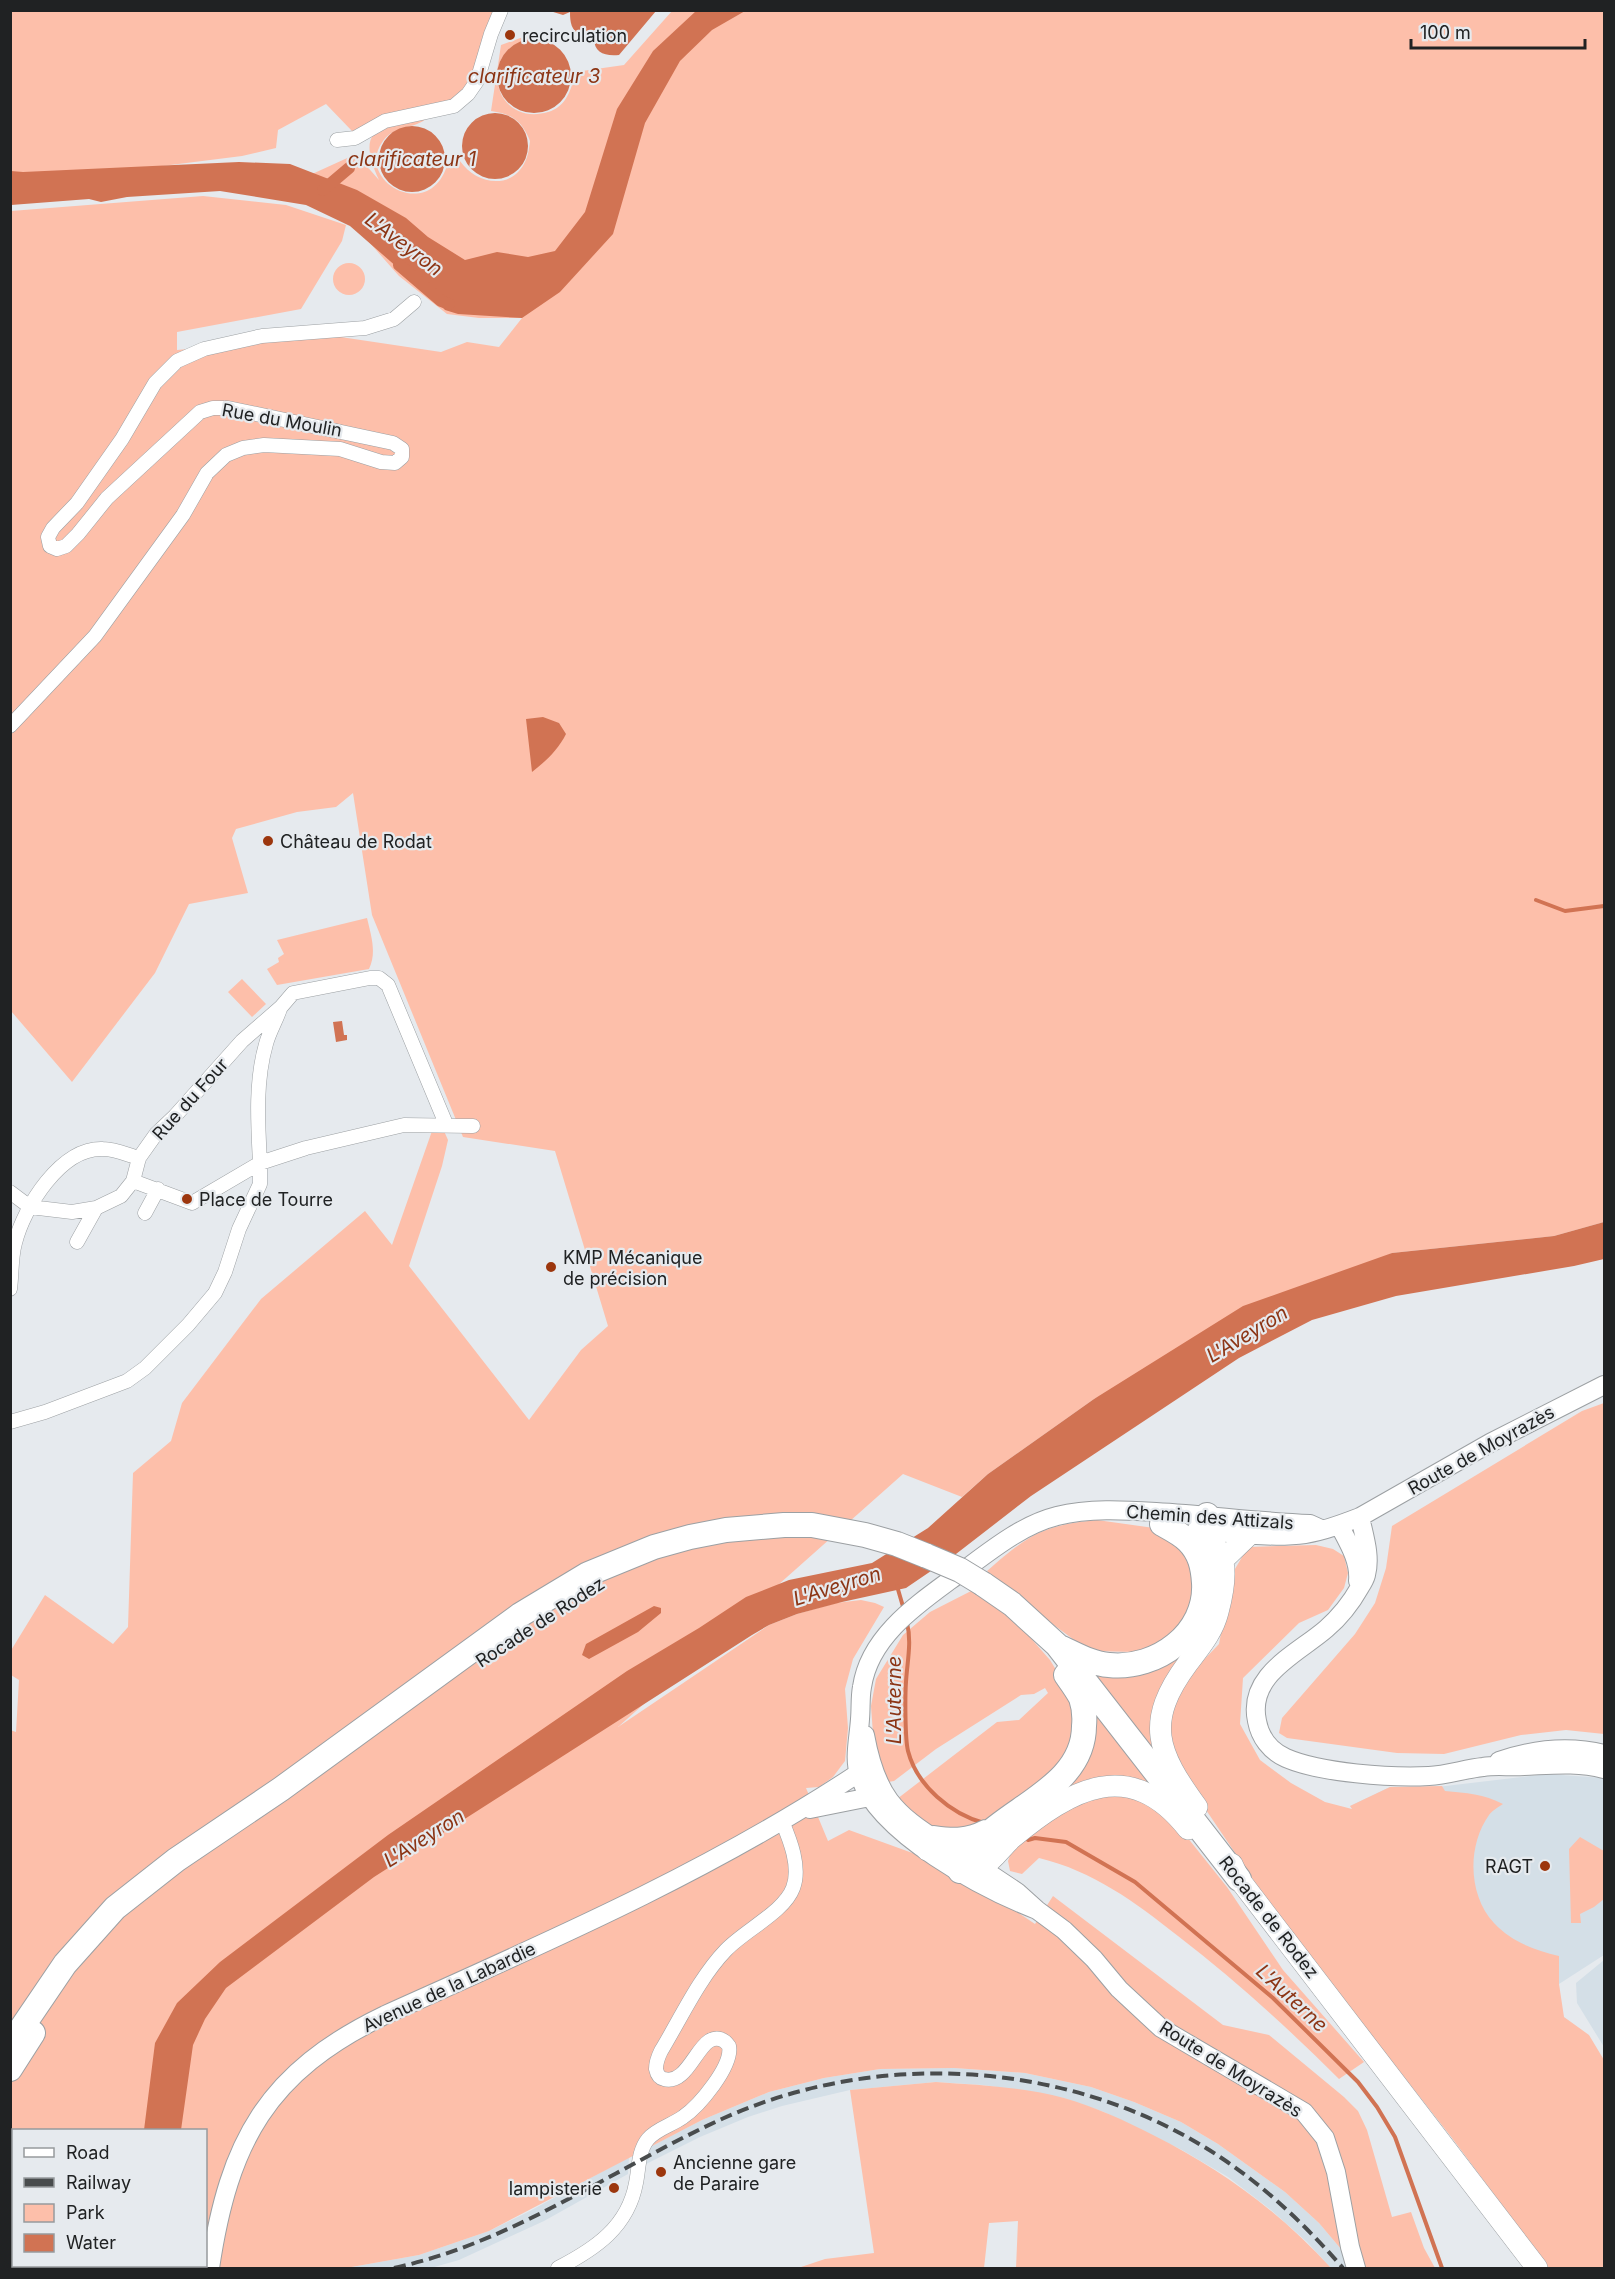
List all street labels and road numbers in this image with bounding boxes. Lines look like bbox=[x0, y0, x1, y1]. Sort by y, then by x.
street label: Rue du Moulin bbox=[220, 399, 344, 441]
street label: Rue du Four bbox=[148, 1054, 232, 1144]
street label: Route de Moyrazès bbox=[1404, 1401, 1558, 1499]
street label: Chemin des Attizals bbox=[1126, 1501, 1294, 1533]
street label: Rocade de Rodez bbox=[472, 1573, 608, 1671]
street label: Rocade de Rodez bbox=[1215, 1852, 1323, 1982]
street label: Avenue de la Labardie bbox=[359, 1938, 539, 2036]
street label: Route de Moyrazès bbox=[1156, 2017, 1306, 2121]

